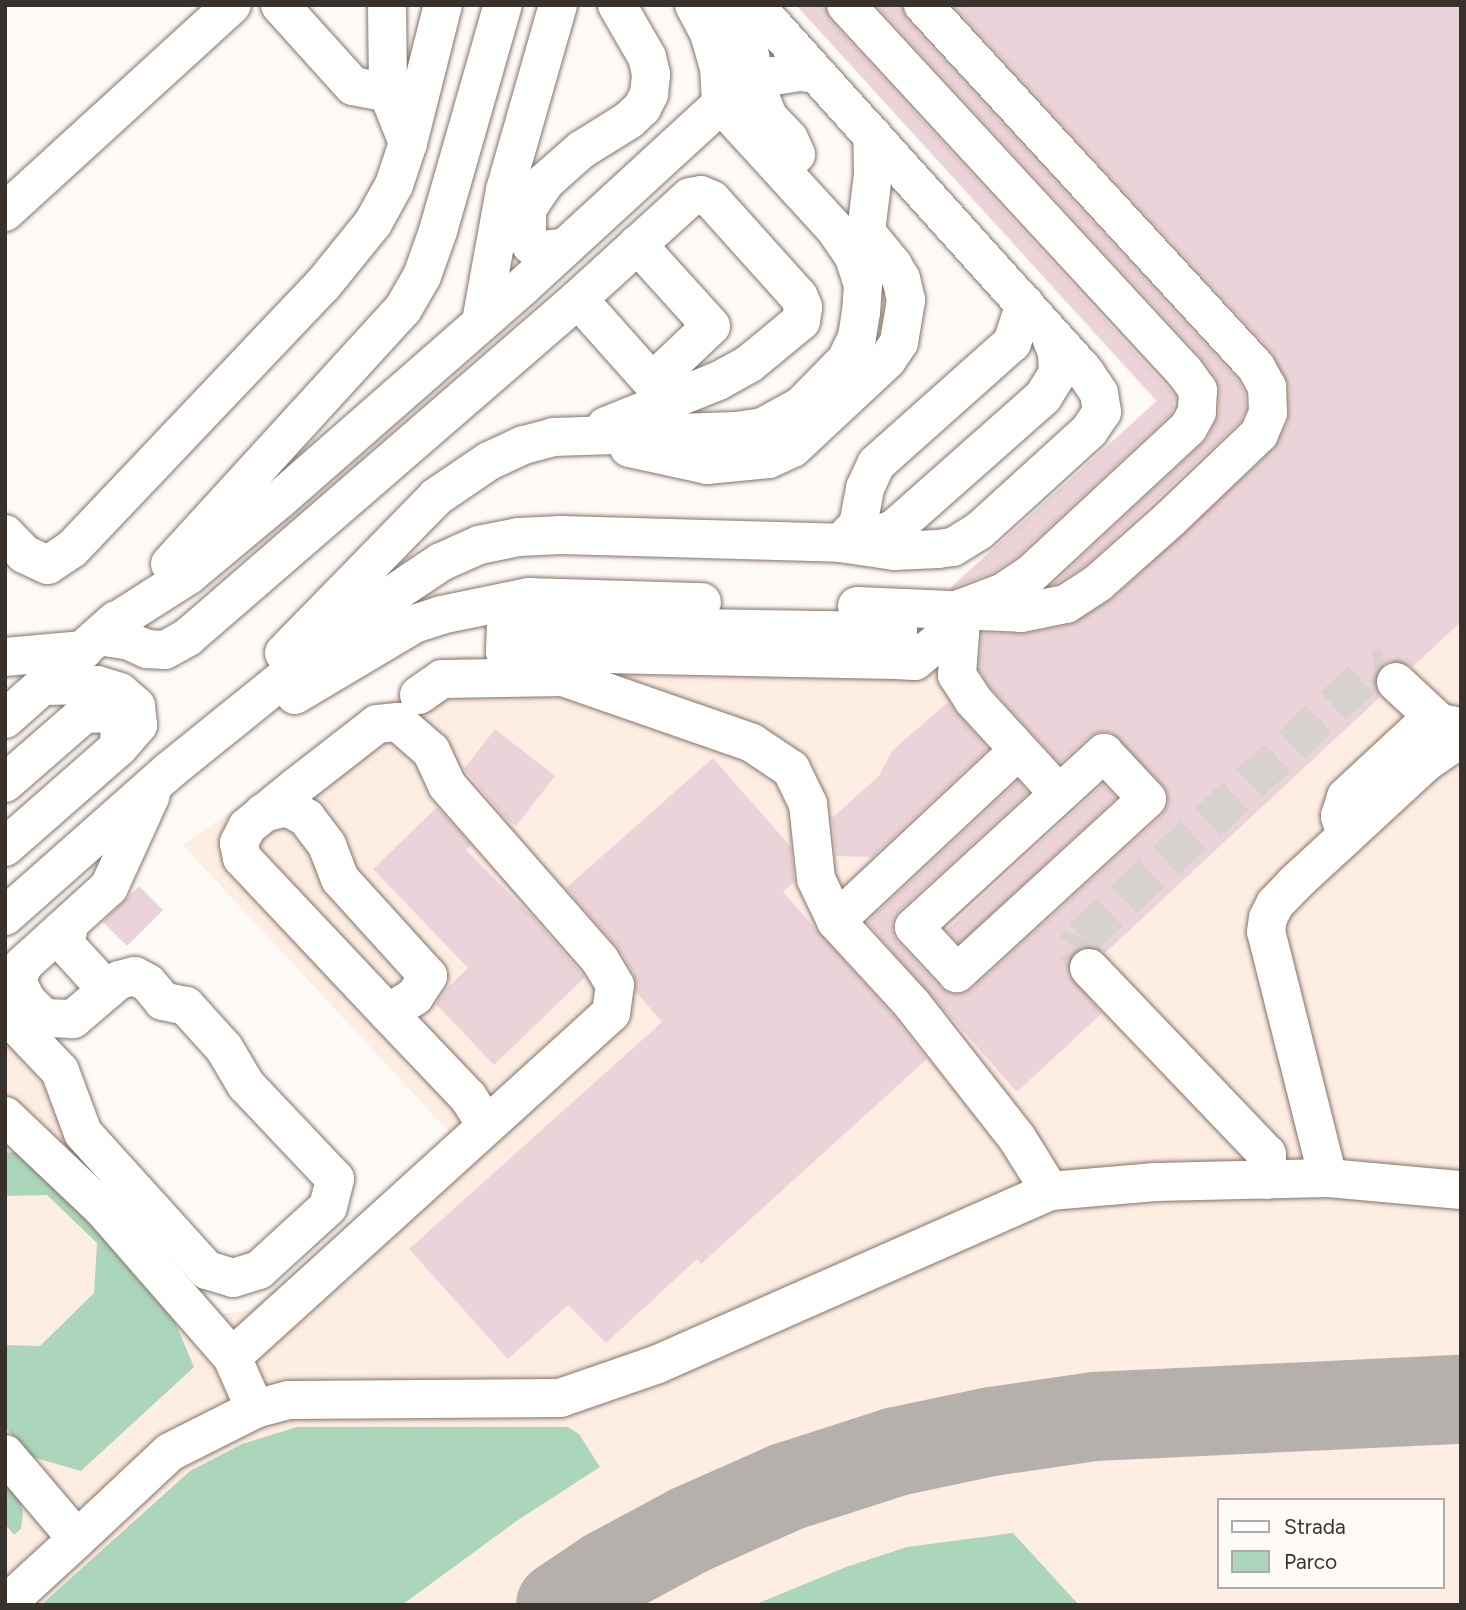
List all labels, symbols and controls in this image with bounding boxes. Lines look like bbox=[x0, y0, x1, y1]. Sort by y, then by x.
legend bbox=[1218, 1498, 1445, 1589]
text: Strada bbox=[1284, 1514, 1346, 1539]
text: Parco bbox=[1284, 1549, 1337, 1574]

